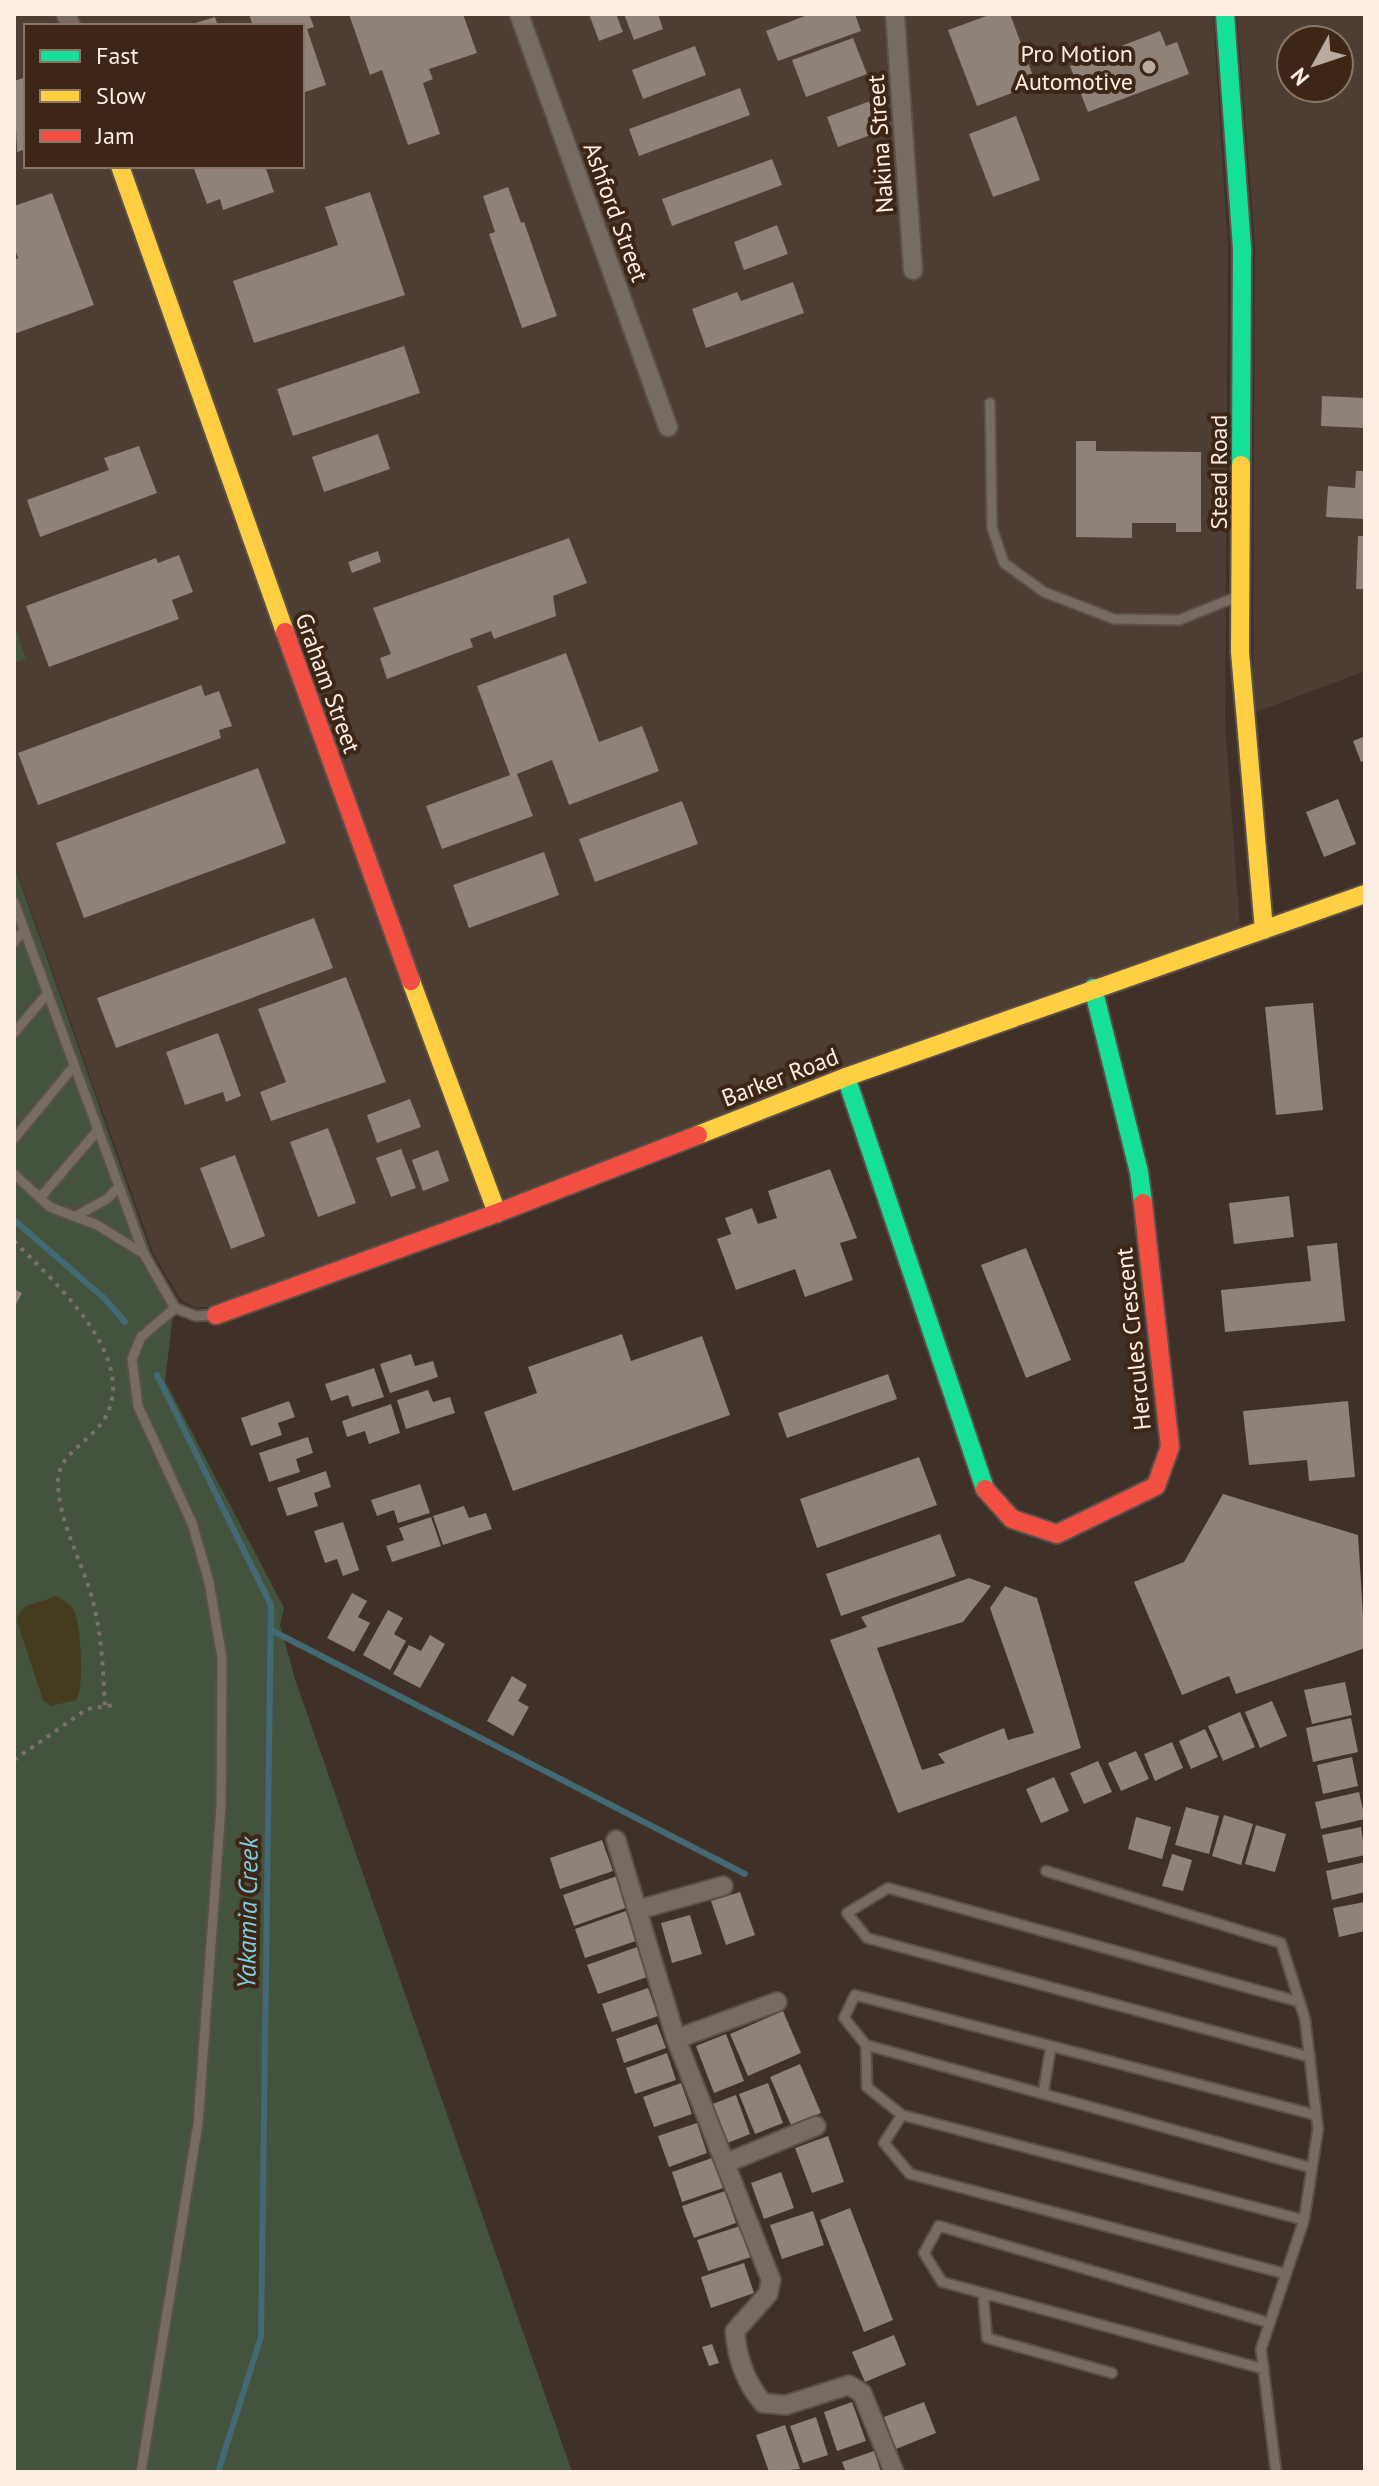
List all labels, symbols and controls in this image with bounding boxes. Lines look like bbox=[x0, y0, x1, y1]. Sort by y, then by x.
legend bbox=[24, 24, 304, 168]
north arrow bbox=[1275, 24, 1355, 104]
place label: Pro Motion Automotive bbox=[1015, 38, 1133, 97]
text: Fast bbox=[96, 40, 139, 71]
marker: Pro Motion Automotive bbox=[1140, 58, 1158, 76]
text: N bbox=[1284, 62, 1315, 91]
street label: Nakina Street bbox=[860, 74, 900, 214]
text: Slow bbox=[96, 80, 146, 111]
text: Jam bbox=[95, 120, 134, 151]
street label: Ashford Street bbox=[576, 138, 656, 286]
street label: Stead Road bbox=[1203, 415, 1234, 529]
street label: Graham Street bbox=[288, 609, 368, 757]
street label: Barker Road bbox=[717, 1041, 843, 1113]
street label: Hercules Crescent bbox=[1108, 1246, 1158, 1432]
water label: Yakamia Creek bbox=[229, 1835, 265, 1989]

